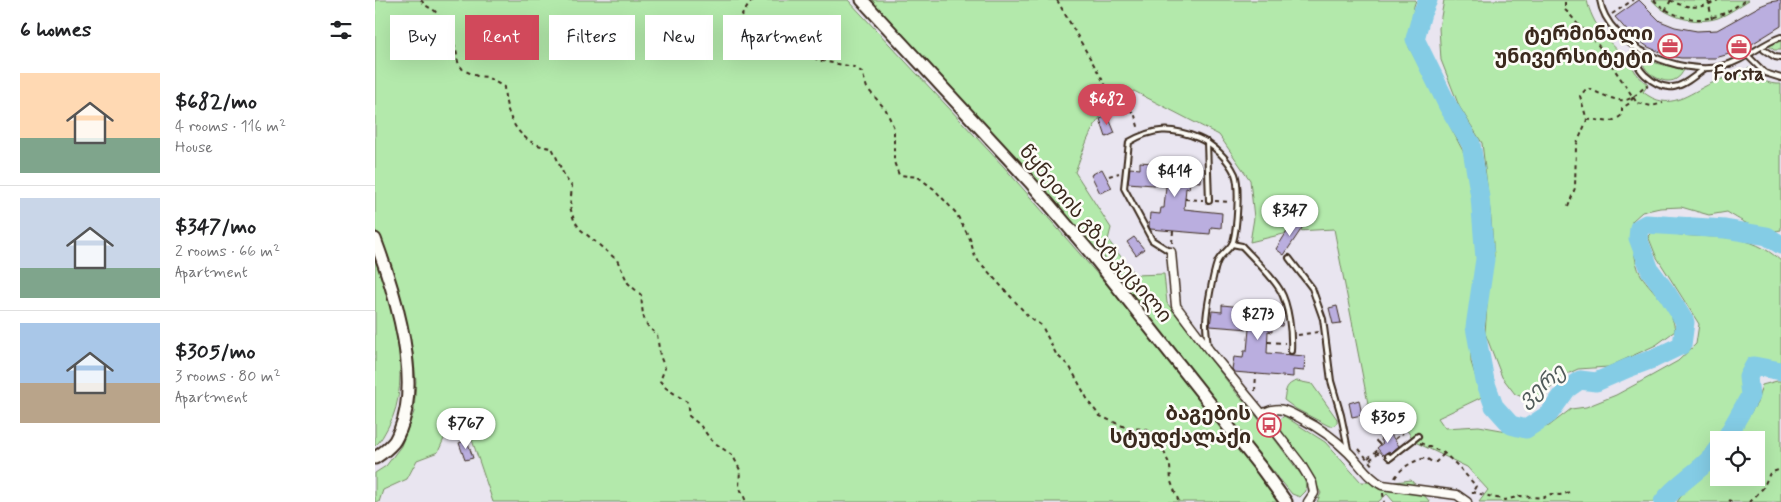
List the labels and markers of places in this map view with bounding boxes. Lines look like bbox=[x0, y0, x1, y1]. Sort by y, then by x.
place label: ტერმინალი უნივერსიტეტი bbox=[1494, 21, 1653, 71]
office icon: ტერმინალი უნივერსიტეტი bbox=[1657, 33, 1683, 59]
office icon: Forsta bbox=[1726, 34, 1752, 60]
place label: Forsta bbox=[1713, 61, 1765, 88]
pin: $682 bbox=[1077, 84, 1137, 126]
pin: $414 bbox=[1145, 156, 1205, 198]
pin: $347 bbox=[1260, 194, 1320, 237]
pin: $273 bbox=[1228, 298, 1288, 341]
place label: ბაგების სტუდქალაქი bbox=[1110, 401, 1251, 451]
pin: $305 bbox=[1358, 402, 1418, 444]
pin: $767 bbox=[436, 408, 496, 450]
bus stop icon: ბაგების სტუდქალაქი bbox=[1256, 412, 1282, 438]

